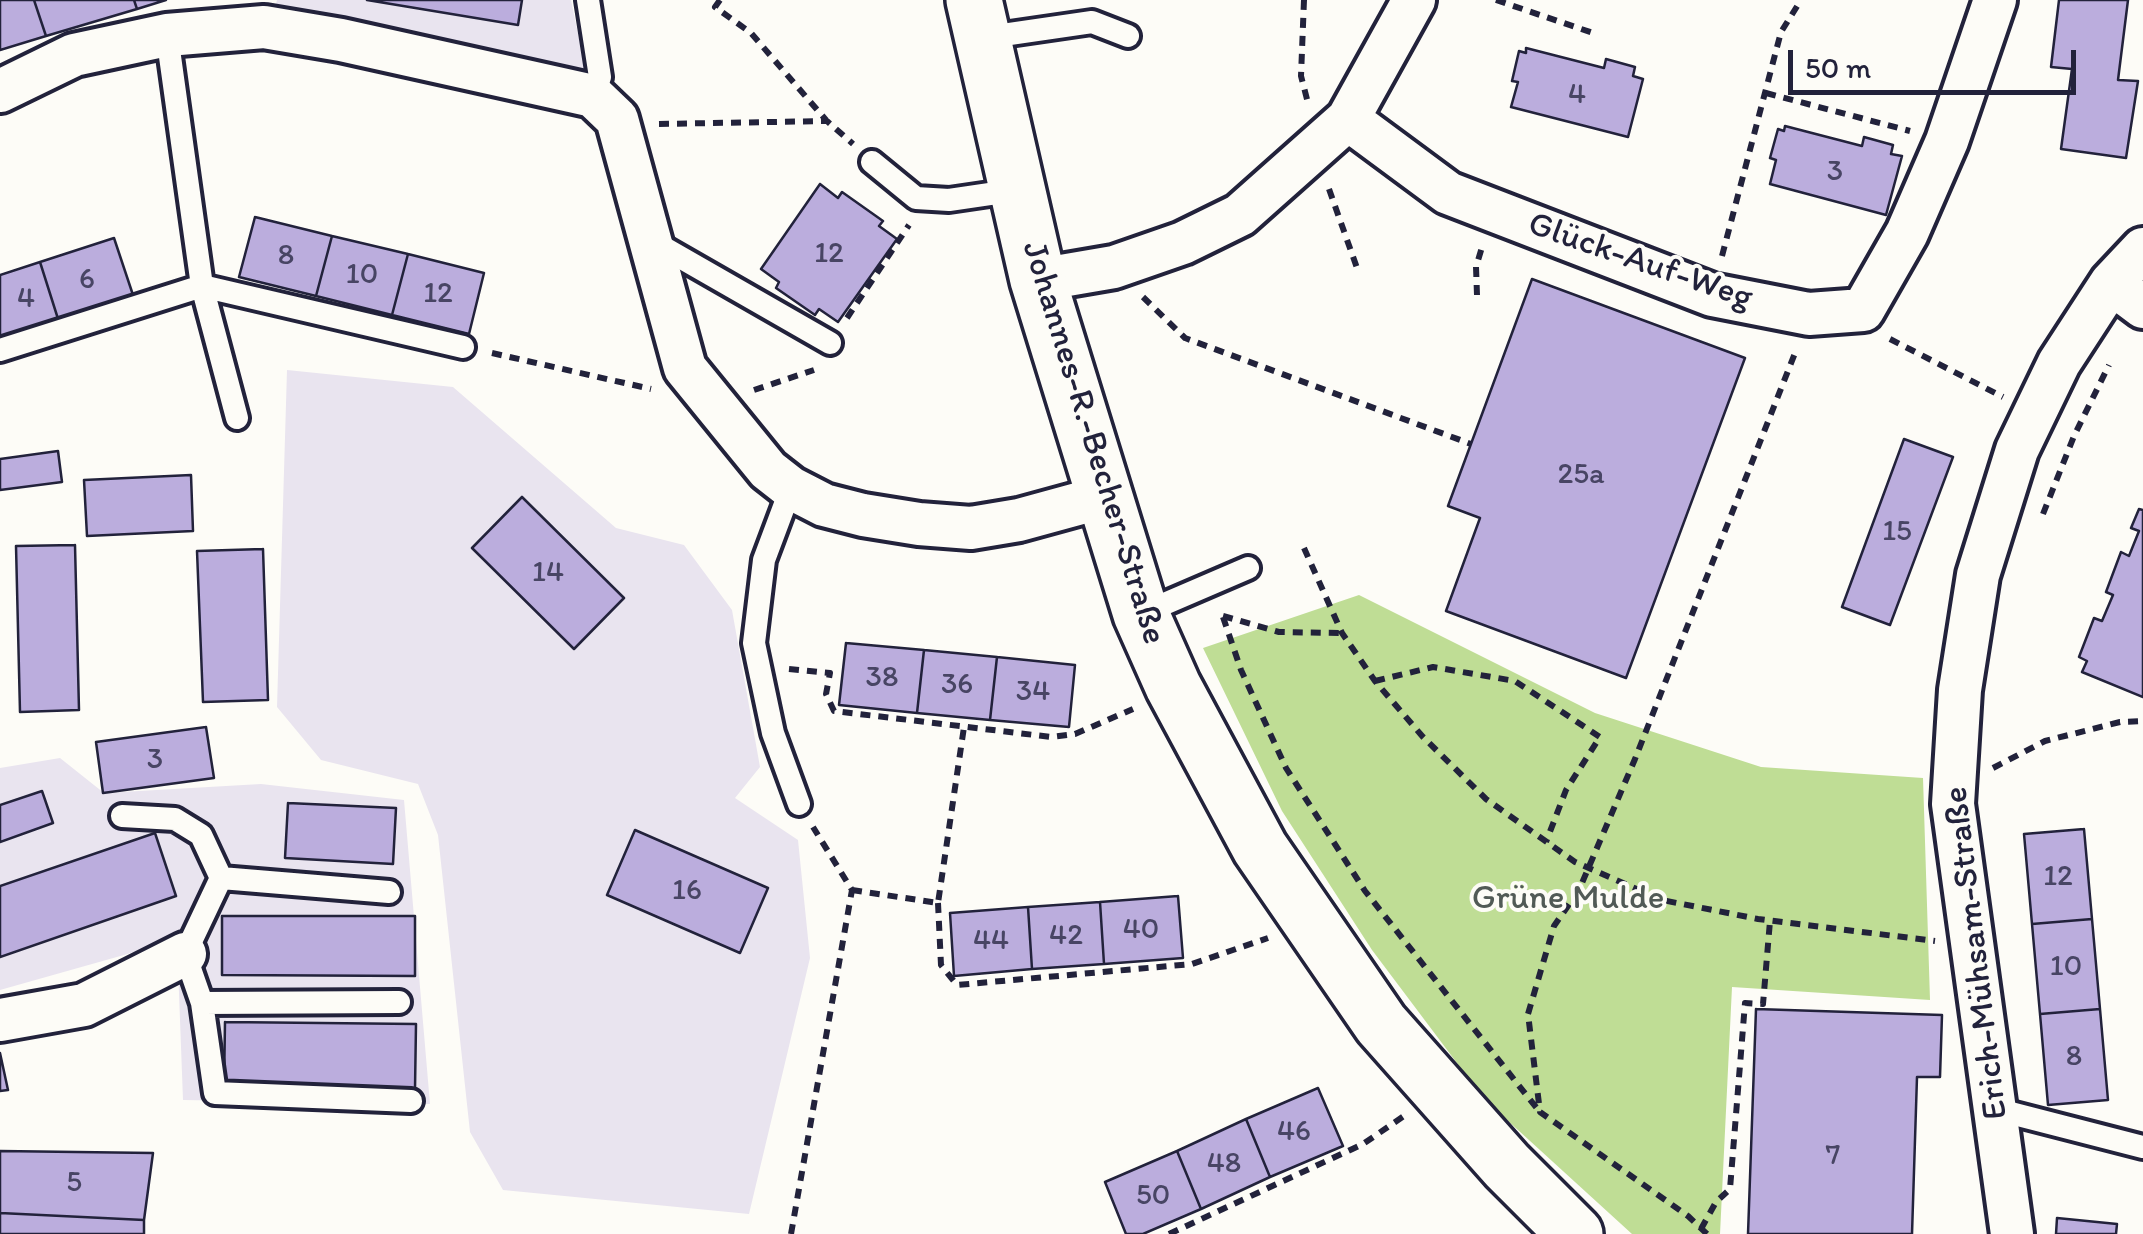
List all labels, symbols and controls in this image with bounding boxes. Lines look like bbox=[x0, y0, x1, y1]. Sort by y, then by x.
scale bar bbox=[1793, 30, 2080, 92]
text: 50 m bbox=[1805, 49, 1871, 86]
house number: 4 bbox=[1568, 77, 1586, 113]
house number: 3 bbox=[1827, 154, 1843, 190]
street label: Glück-Auf-Weg bbox=[1522, 204, 1758, 320]
house number: 12 bbox=[814, 236, 844, 272]
street label: Johannes-R.-Becher-Straße bbox=[1012, 236, 1174, 650]
house number: 8 bbox=[278, 238, 294, 274]
house number: 10 bbox=[346, 257, 378, 293]
house number: 6 bbox=[79, 262, 95, 298]
house number: 12 bbox=[423, 276, 453, 312]
house number: 4 bbox=[17, 281, 35, 317]
house number: 25a bbox=[1557, 457, 1605, 493]
house number: 15 bbox=[1882, 514, 1912, 550]
house number: 14 bbox=[532, 555, 564, 591]
house number: 38 bbox=[866, 660, 898, 696]
house number: 36 bbox=[941, 667, 973, 703]
house number: 34 bbox=[1016, 674, 1050, 710]
house number: 3 bbox=[147, 742, 163, 778]
street label: Erich-Mühsam-Straße bbox=[1936, 784, 2018, 1122]
house number: 12 bbox=[2043, 859, 2073, 895]
house number: 16 bbox=[672, 873, 702, 909]
park label: Grüne Mulde bbox=[1472, 878, 1664, 920]
house number: 40 bbox=[1123, 912, 1159, 948]
house number: 42 bbox=[1049, 918, 1083, 954]
house number: 44 bbox=[973, 923, 1009, 959]
house number: 10 bbox=[2050, 949, 2082, 985]
house number: 8 bbox=[2066, 1039, 2082, 1075]
house number: 46 bbox=[1277, 1114, 1311, 1150]
house number: 7 bbox=[1826, 1138, 1840, 1174]
house number: 48 bbox=[1207, 1146, 1241, 1182]
house number: 5 bbox=[66, 1165, 82, 1201]
house number: 50 bbox=[1136, 1178, 1170, 1214]

